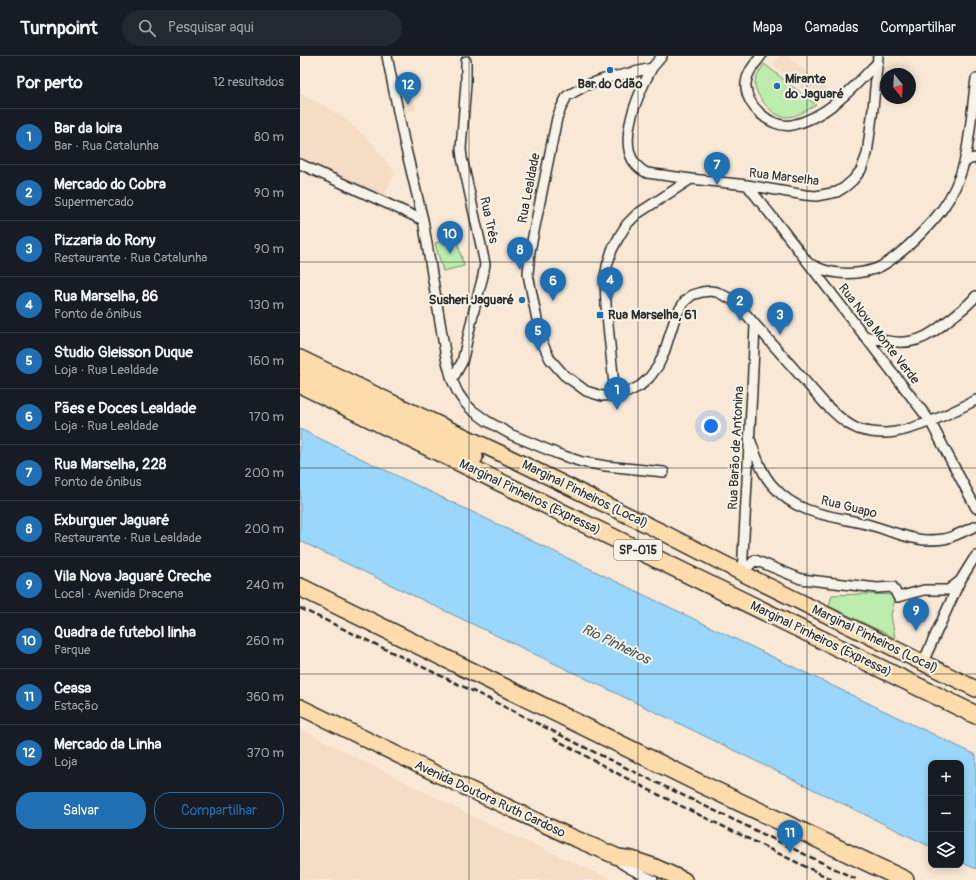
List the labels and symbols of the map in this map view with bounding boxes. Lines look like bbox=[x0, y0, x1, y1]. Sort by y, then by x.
marker: Bar do Cdão bbox=[605, 65, 615, 75]
north arrow bbox=[880, 68, 916, 104]
place label: Mirante do Jaguaré bbox=[785, 71, 844, 102]
pin: 12 bbox=[395, 72, 421, 105]
place label: Bar do Cdão bbox=[578, 76, 642, 92]
marker: Mirante do Jaguaré bbox=[772, 81, 782, 91]
street label: Rua Lealdade bbox=[514, 151, 544, 224]
pin: 7 bbox=[704, 152, 730, 185]
street label: Rua Marselha bbox=[748, 165, 820, 189]
street label: Rua Três bbox=[476, 195, 502, 245]
pin: 10 bbox=[437, 221, 463, 254]
pin: 8 bbox=[507, 237, 533, 270]
pin: 4 bbox=[597, 267, 623, 300]
pin: 6 bbox=[540, 268, 566, 301]
street label: Rua Nova Monte Verde bbox=[835, 281, 923, 388]
pin: 2 bbox=[727, 288, 753, 321]
place label: Susheri Jaguaré bbox=[429, 292, 514, 308]
marker: Susheri Jaguaré bbox=[517, 295, 527, 305]
pin: 3 bbox=[767, 302, 793, 335]
place label: Rua Marselha, 61 bbox=[608, 307, 697, 323]
marker: Rua Marselha, 61 bbox=[595, 310, 605, 320]
pin: 5 bbox=[525, 318, 551, 351]
pin: 1 bbox=[604, 377, 630, 410]
street label: Rua Barão de Antonina bbox=[725, 386, 747, 510]
your location bbox=[701, 416, 721, 436]
street label: Marginal Pinheiros (Expressa) bbox=[457, 456, 603, 538]
street label: Marginal Pinheiros (Local) bbox=[519, 456, 651, 532]
street label: Rua Guapo bbox=[819, 492, 879, 522]
road number: SP-015 bbox=[614, 540, 662, 560]
street label: Marginal Pinheiros (Expressa) bbox=[748, 598, 894, 680]
pin: 9 bbox=[903, 598, 929, 631]
street label: Marginal Pinheiros (Local) bbox=[809, 601, 941, 677]
water label: Rio Pinheiros bbox=[579, 620, 654, 669]
street label: Avenida Doutora Ruth Cardoso bbox=[412, 757, 568, 841]
pin: 11 bbox=[777, 820, 803, 853]

